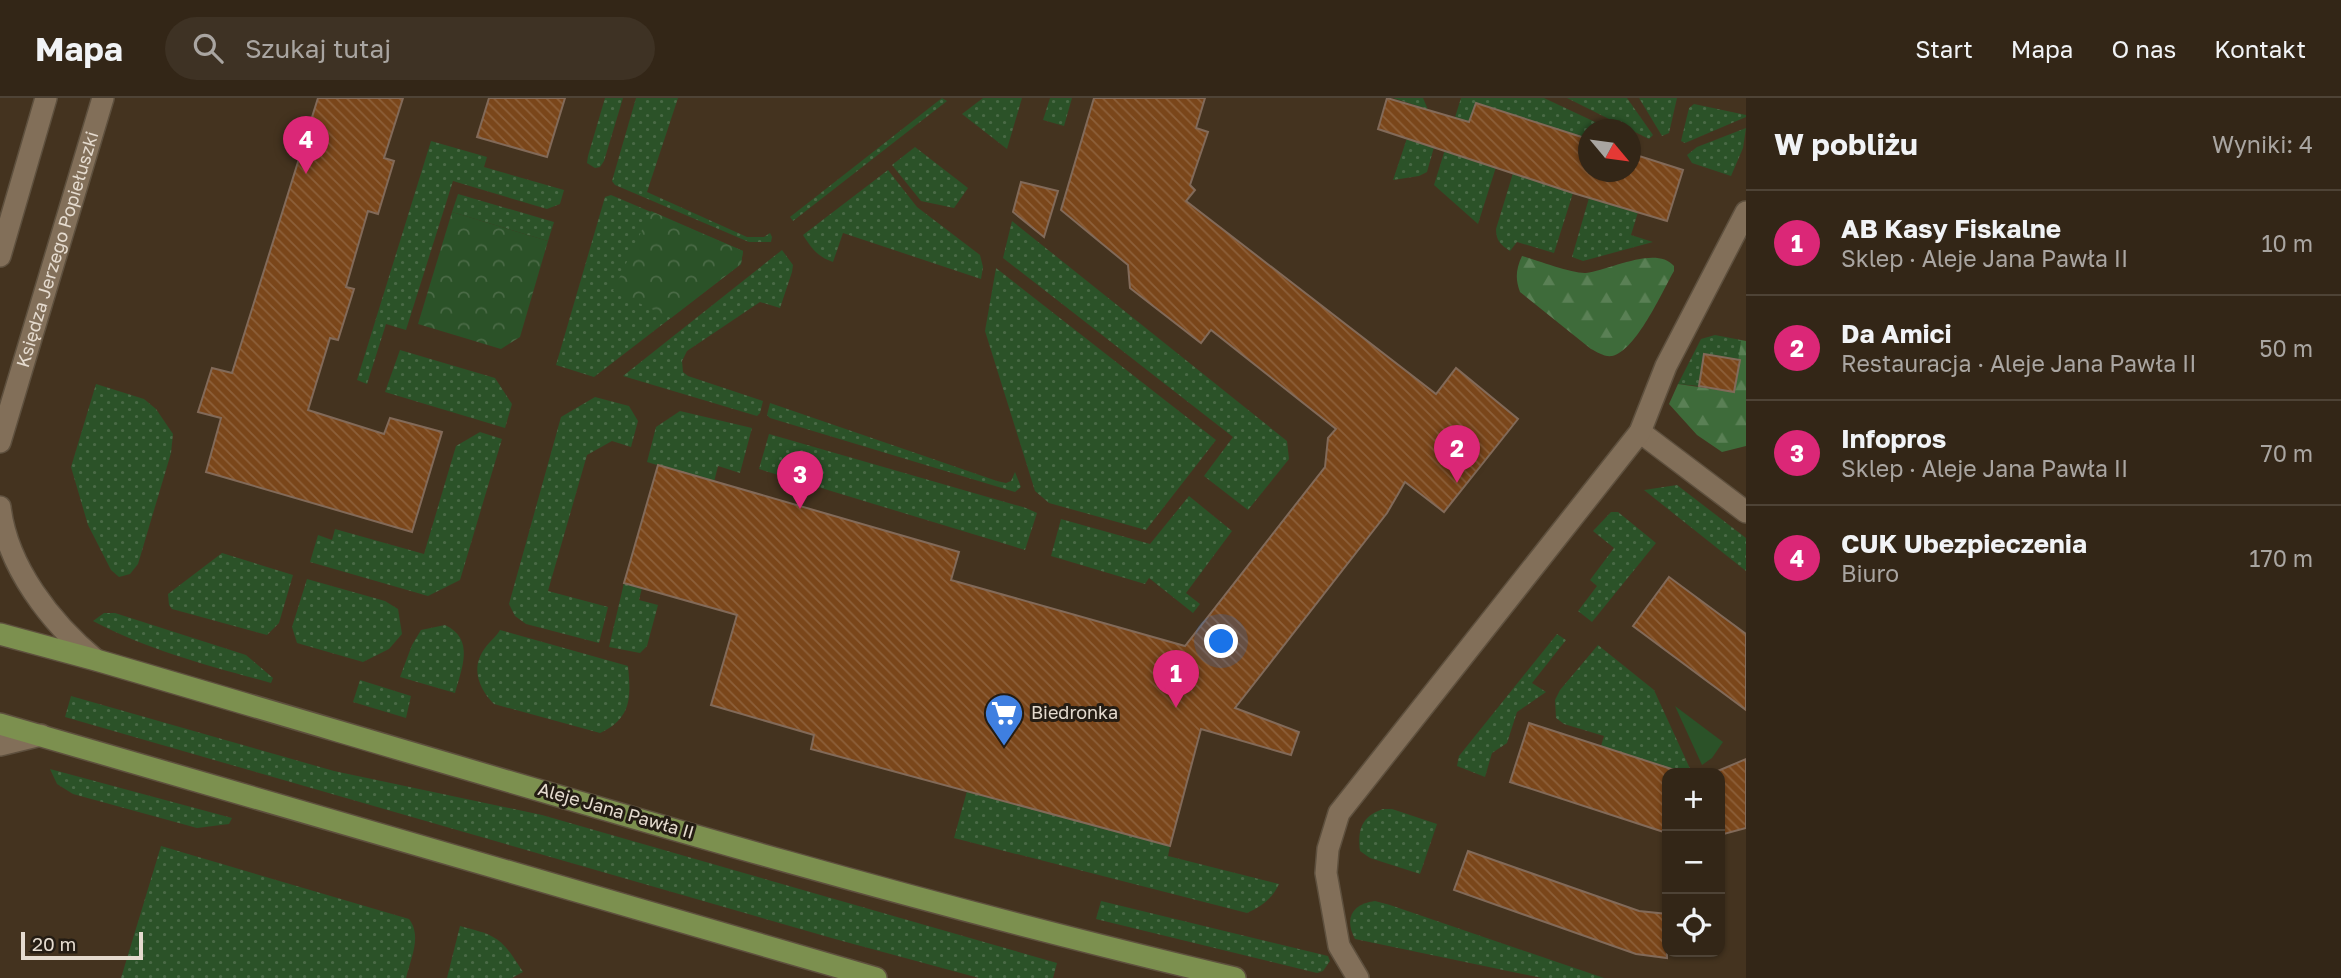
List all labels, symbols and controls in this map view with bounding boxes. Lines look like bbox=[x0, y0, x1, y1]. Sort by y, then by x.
search box bbox=[165, 17, 655, 80]
text: Mapa bbox=[35, 29, 123, 68]
icon: search bbox=[189, 29, 227, 67]
text: Szukaj tutaj bbox=[245, 33, 391, 64]
text: Start bbox=[1915, 34, 1973, 63]
text: Mapa bbox=[2011, 34, 2073, 63]
text: O nas bbox=[2111, 34, 2176, 63]
text: Kontakt bbox=[2214, 34, 2306, 63]
pin: 4 bbox=[283, 116, 329, 174]
north arrow bbox=[1578, 119, 1641, 182]
text: W pobliżu bbox=[1774, 126, 1918, 162]
street label: Księdza Jerzego Popiełuszki bbox=[11, 128, 102, 370]
text: Wyniki: 4 bbox=[2212, 130, 2313, 158]
text: AB Kasy Fiskalne bbox=[1841, 213, 2061, 244]
text: 1 bbox=[1791, 229, 1803, 257]
text: 10 m bbox=[2261, 229, 2313, 257]
text: Sklep · Aleje Jana Pawła II bbox=[1841, 244, 2128, 272]
text: Da Amici bbox=[1841, 318, 1952, 349]
text: 2 bbox=[1790, 334, 1804, 362]
text: 50 m bbox=[2259, 334, 2313, 362]
text: Restauracja · Aleje Jana Pawła II bbox=[1841, 349, 2196, 377]
text: Infopros bbox=[1841, 423, 1946, 454]
pin: 2 bbox=[1434, 425, 1480, 483]
text: 3 bbox=[1790, 439, 1804, 467]
text: 70 m bbox=[2260, 439, 2313, 467]
pin: 3 bbox=[777, 451, 823, 509]
text: Sklep · Aleje Jana Pawła II bbox=[1841, 454, 2128, 482]
text: CUK Ubezpieczenia bbox=[1841, 528, 2087, 559]
text: 4 bbox=[1790, 544, 1804, 572]
text: 170 m bbox=[2249, 544, 2313, 572]
text: Biuro bbox=[1841, 559, 1899, 587]
your location bbox=[1204, 624, 1238, 658]
pin: 1 bbox=[1153, 650, 1199, 708]
supermarket icon: Biedronka bbox=[983, 692, 1025, 747]
place label: Biedronka bbox=[1031, 701, 1118, 723]
map controls bbox=[1662, 768, 1725, 957]
button: + bbox=[1662, 768, 1725, 831]
street label: Aleje Jana Pawła II bbox=[536, 777, 697, 843]
button: − bbox=[1662, 831, 1725, 894]
button: locate bbox=[1662, 894, 1725, 957]
scale bar bbox=[21, 929, 144, 961]
text: 20 m bbox=[32, 932, 76, 955]

